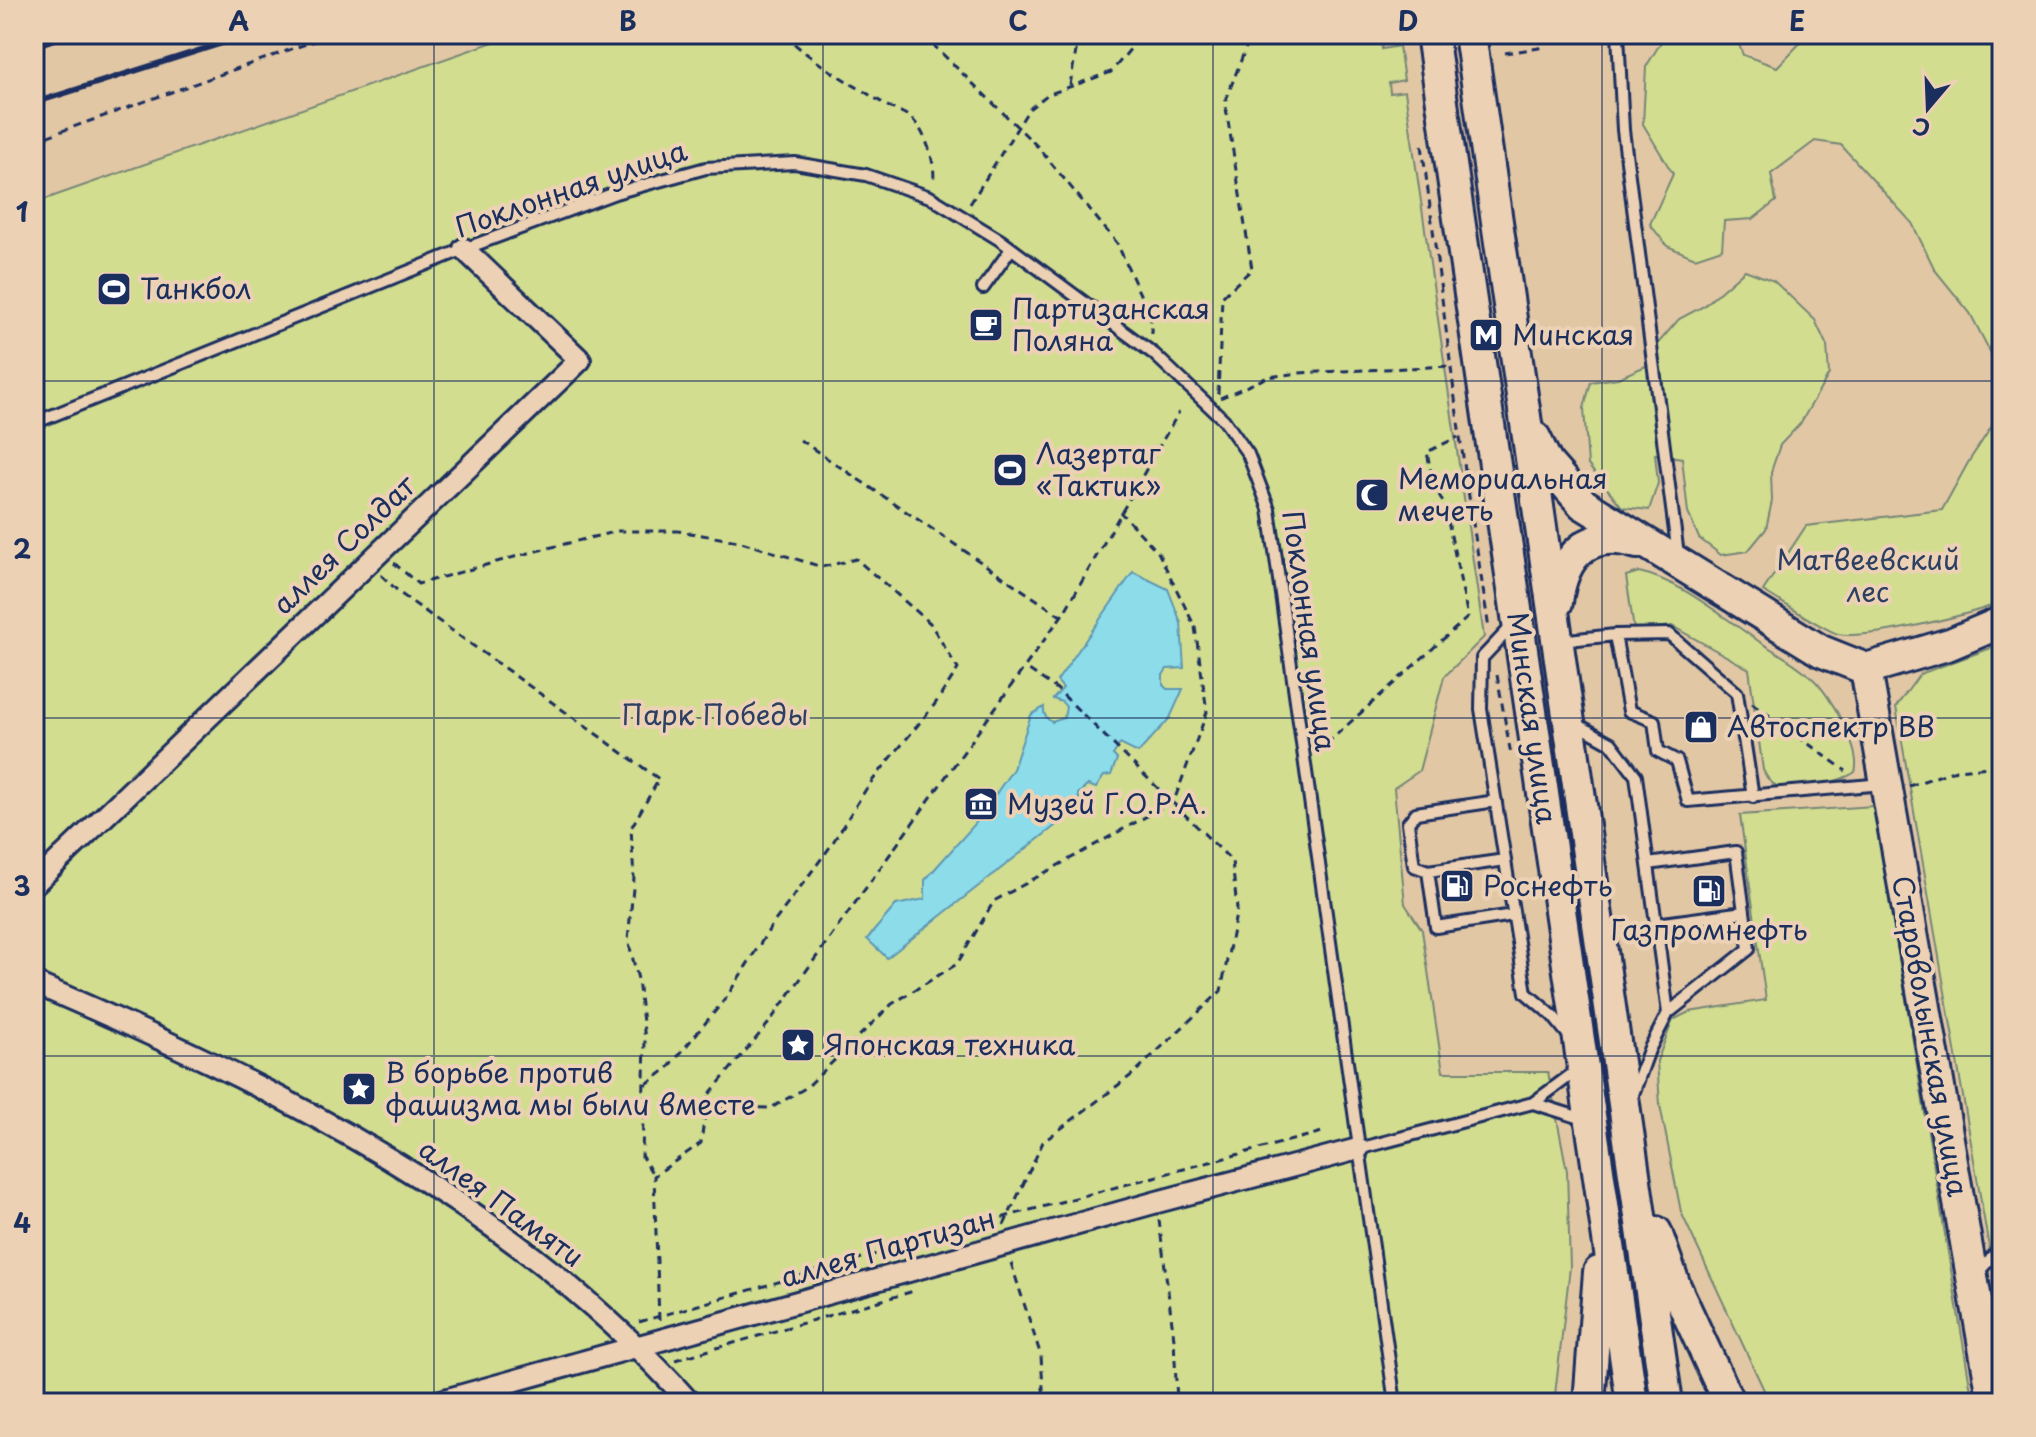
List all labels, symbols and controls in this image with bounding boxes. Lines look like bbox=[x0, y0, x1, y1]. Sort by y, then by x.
text: A bbox=[229, 1, 249, 40]
text: B bbox=[619, 1, 637, 40]
text: C bbox=[1008, 1, 1028, 40]
text: D bbox=[1398, 1, 1418, 40]
text: E bbox=[1789, 1, 1805, 40]
north arrow bbox=[1888, 68, 1968, 148]
text: С bbox=[1908, 110, 1934, 147]
street label: Поклонная улица bbox=[449, 128, 693, 247]
text: 1 bbox=[16, 192, 28, 231]
place label: Танкбол bbox=[140, 266, 252, 309]
sports icon: Танкбол bbox=[95, 270, 133, 308]
place label: Партизанская Поляна bbox=[1012, 286, 1210, 361]
cafe icon: Партизанская Поляна bbox=[967, 306, 1005, 344]
place label: Минская bbox=[1512, 312, 1634, 355]
metro station icon: Минская bbox=[1467, 316, 1505, 354]
place label: Лазертаг «Тактик» bbox=[1036, 431, 1161, 506]
sports icon: Лазертаг «Тактик» bbox=[991, 451, 1029, 489]
place label: Мемориальная мечеть bbox=[1398, 456, 1608, 531]
street label: аллея Солдат bbox=[262, 464, 425, 624]
mosque icon: Мемориальная мечеть bbox=[1353, 476, 1391, 514]
street label: Поклонная улица bbox=[1272, 508, 1349, 754]
text: 2 bbox=[13, 529, 31, 568]
park label: Матвеевский лес bbox=[1776, 537, 1960, 612]
street label: Минская улица bbox=[1497, 609, 1570, 827]
park label: Парк Победы bbox=[622, 692, 808, 735]
place label: Автоспектр ВВ bbox=[1727, 704, 1935, 747]
shop icon: Автоспектр ВВ bbox=[1682, 708, 1720, 746]
place label: Музей Г.О.Р.А. bbox=[1007, 781, 1207, 824]
museum icon: Музей Г.О.Р.А. bbox=[962, 785, 1000, 823]
place label: Роснефть bbox=[1483, 863, 1612, 906]
text: 3 bbox=[13, 866, 31, 905]
fuel station icon: Роснефть bbox=[1438, 867, 1476, 905]
fuel station icon: Газпромнефть bbox=[1690, 872, 1728, 910]
street label: Староволынская улица bbox=[1882, 872, 1981, 1200]
place label: Газпромнефть bbox=[1611, 907, 1807, 950]
place label: Японская техника bbox=[824, 1022, 1076, 1065]
place icon: Японская техника bbox=[779, 1026, 817, 1064]
place label: В борьбе против фашизма мы были вместе bbox=[385, 1050, 756, 1125]
place icon: В борьбе против фашизма мы были вместе bbox=[340, 1070, 378, 1108]
street label: аллея Памяти bbox=[410, 1127, 593, 1276]
street label: аллея Партизан bbox=[775, 1195, 1000, 1298]
text: 4 bbox=[13, 1203, 31, 1242]

